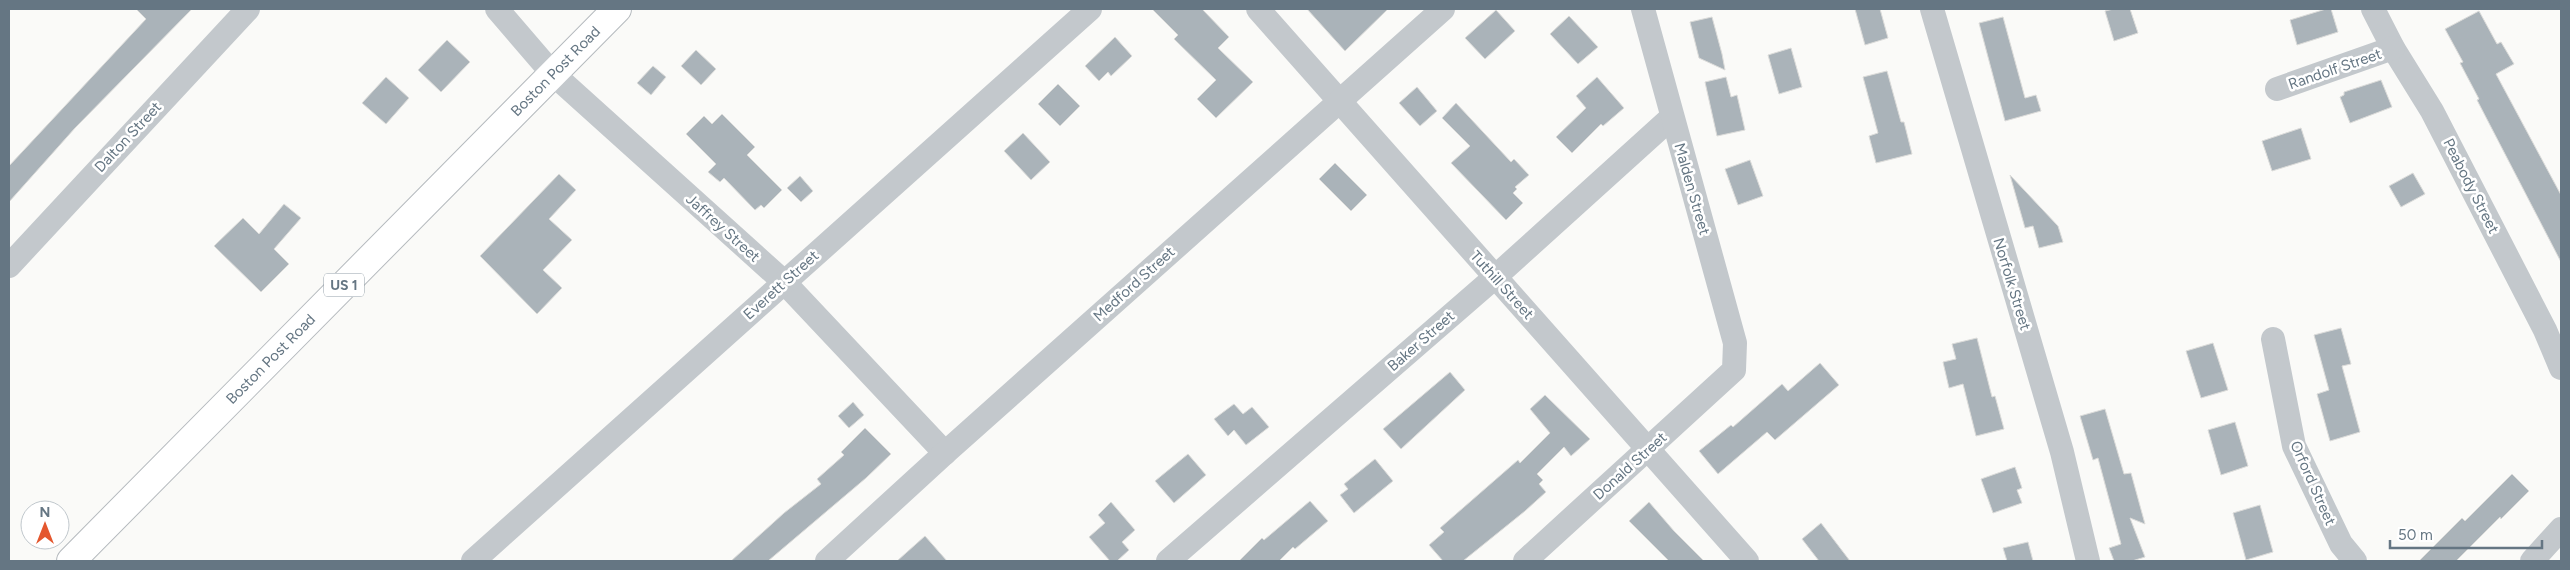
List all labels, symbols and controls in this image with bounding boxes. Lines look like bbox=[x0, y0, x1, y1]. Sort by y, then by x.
street label: Boston Post Road bbox=[507, 22, 604, 120]
street label: Randolf Street bbox=[2286, 45, 2384, 93]
street label: Dalton Street bbox=[91, 98, 165, 176]
street label: Peabody Street bbox=[2439, 135, 2503, 237]
street label: Malden Street bbox=[1670, 141, 1714, 237]
street label: Jaffrey Street bbox=[682, 190, 764, 266]
street label: Norfolk Street bbox=[1989, 236, 2035, 333]
street label: Medford Street bbox=[1090, 242, 1179, 325]
street label: Everett Street bbox=[740, 246, 823, 323]
street label: Tuthill Street bbox=[1467, 247, 1538, 323]
road number: US 1 bbox=[324, 274, 364, 296]
street label: Baker Street bbox=[1384, 307, 1458, 375]
street label: Boston Post Road bbox=[222, 310, 319, 408]
street label: Donald Street bbox=[1589, 428, 1671, 504]
street label: Orford Street bbox=[2286, 438, 2340, 528]
north arrow bbox=[20, 500, 70, 550]
text: N bbox=[40, 504, 50, 521]
scale bar bbox=[2390, 518, 2542, 550]
text: 50 m bbox=[2398, 526, 2433, 544]

